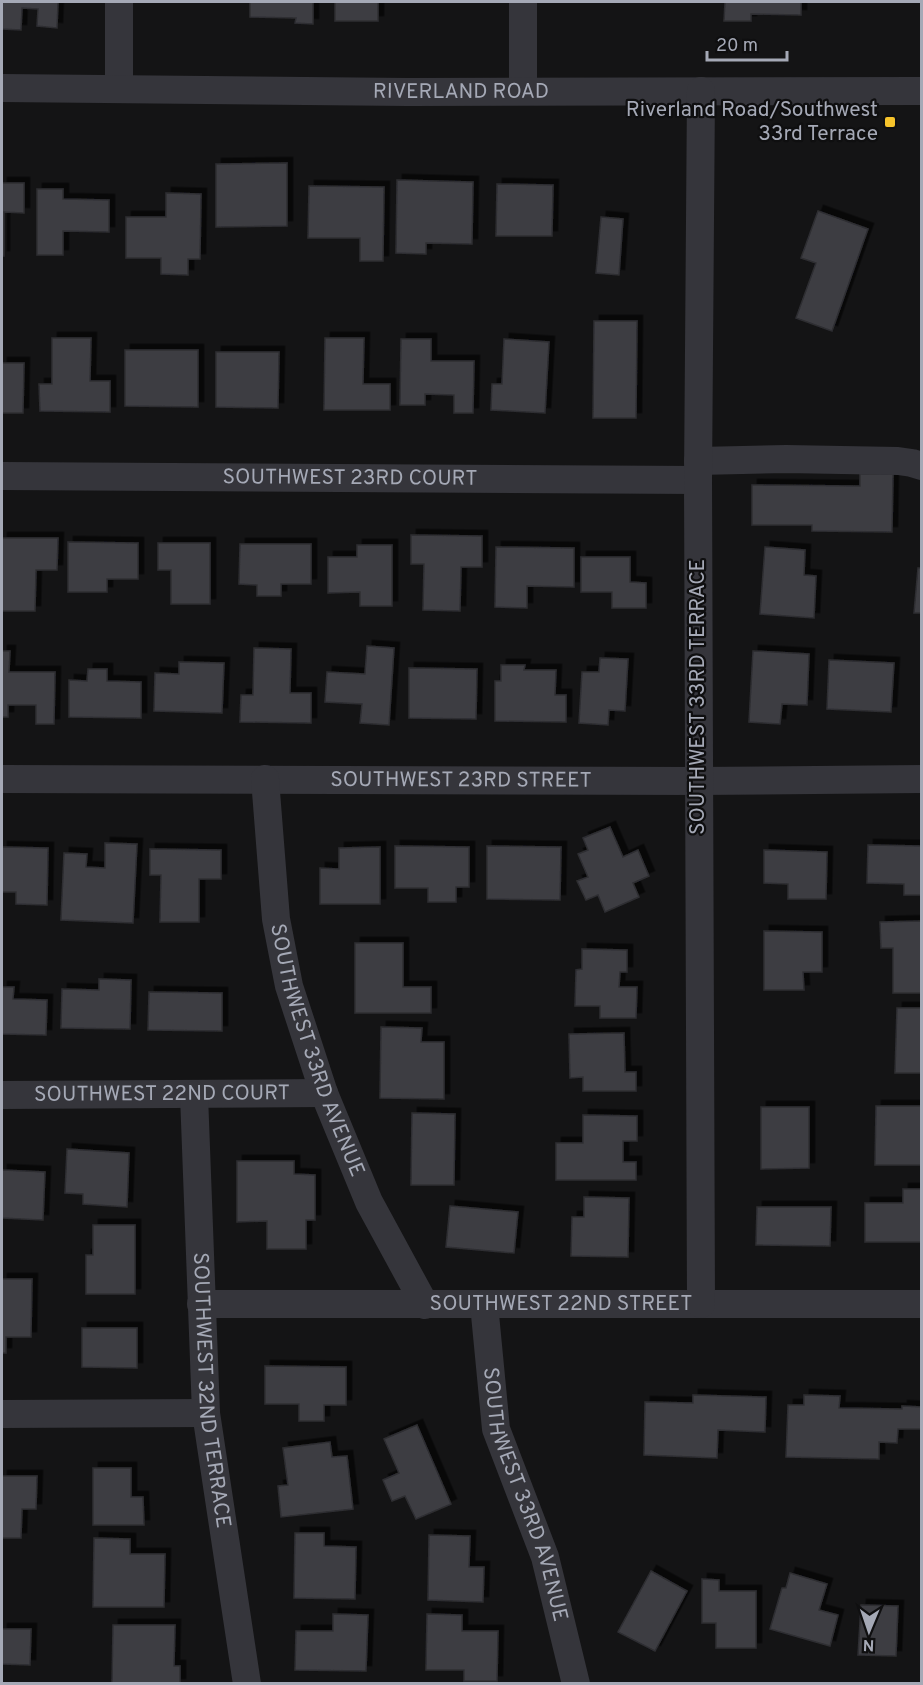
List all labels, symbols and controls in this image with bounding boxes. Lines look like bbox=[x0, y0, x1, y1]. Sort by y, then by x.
scale bar bbox=[707, 24, 786, 62]
text: 20 m bbox=[716, 35, 758, 58]
street label: RIVERLAND ROAD bbox=[373, 78, 549, 106]
place label: Riverland Road/Southwest 33rd Terrace bbox=[626, 97, 878, 148]
marker: Riverland Road/Southwest 33rd Terrace bbox=[883, 115, 897, 129]
street label: SOUTHWEST 23RD COURT bbox=[222, 464, 478, 492]
street label: SOUTHWEST 33RD TERRACE bbox=[685, 559, 712, 835]
street label: SOUTHWEST 23RD STREET bbox=[330, 766, 592, 794]
street label: SOUTHWEST 33RD AVENUE bbox=[264, 921, 371, 1181]
street label: SOUTHWEST 22ND COURT bbox=[34, 1080, 290, 1108]
street label: SOUTHWEST 32ND TERRACE bbox=[186, 1252, 237, 1530]
street label: SOUTHWEST 22ND STREET bbox=[430, 1291, 692, 1318]
street label: SOUTHWEST 33RD AVENUE bbox=[477, 1366, 574, 1624]
north arrow bbox=[839, 1601, 899, 1661]
text: N bbox=[862, 1634, 875, 1654]

